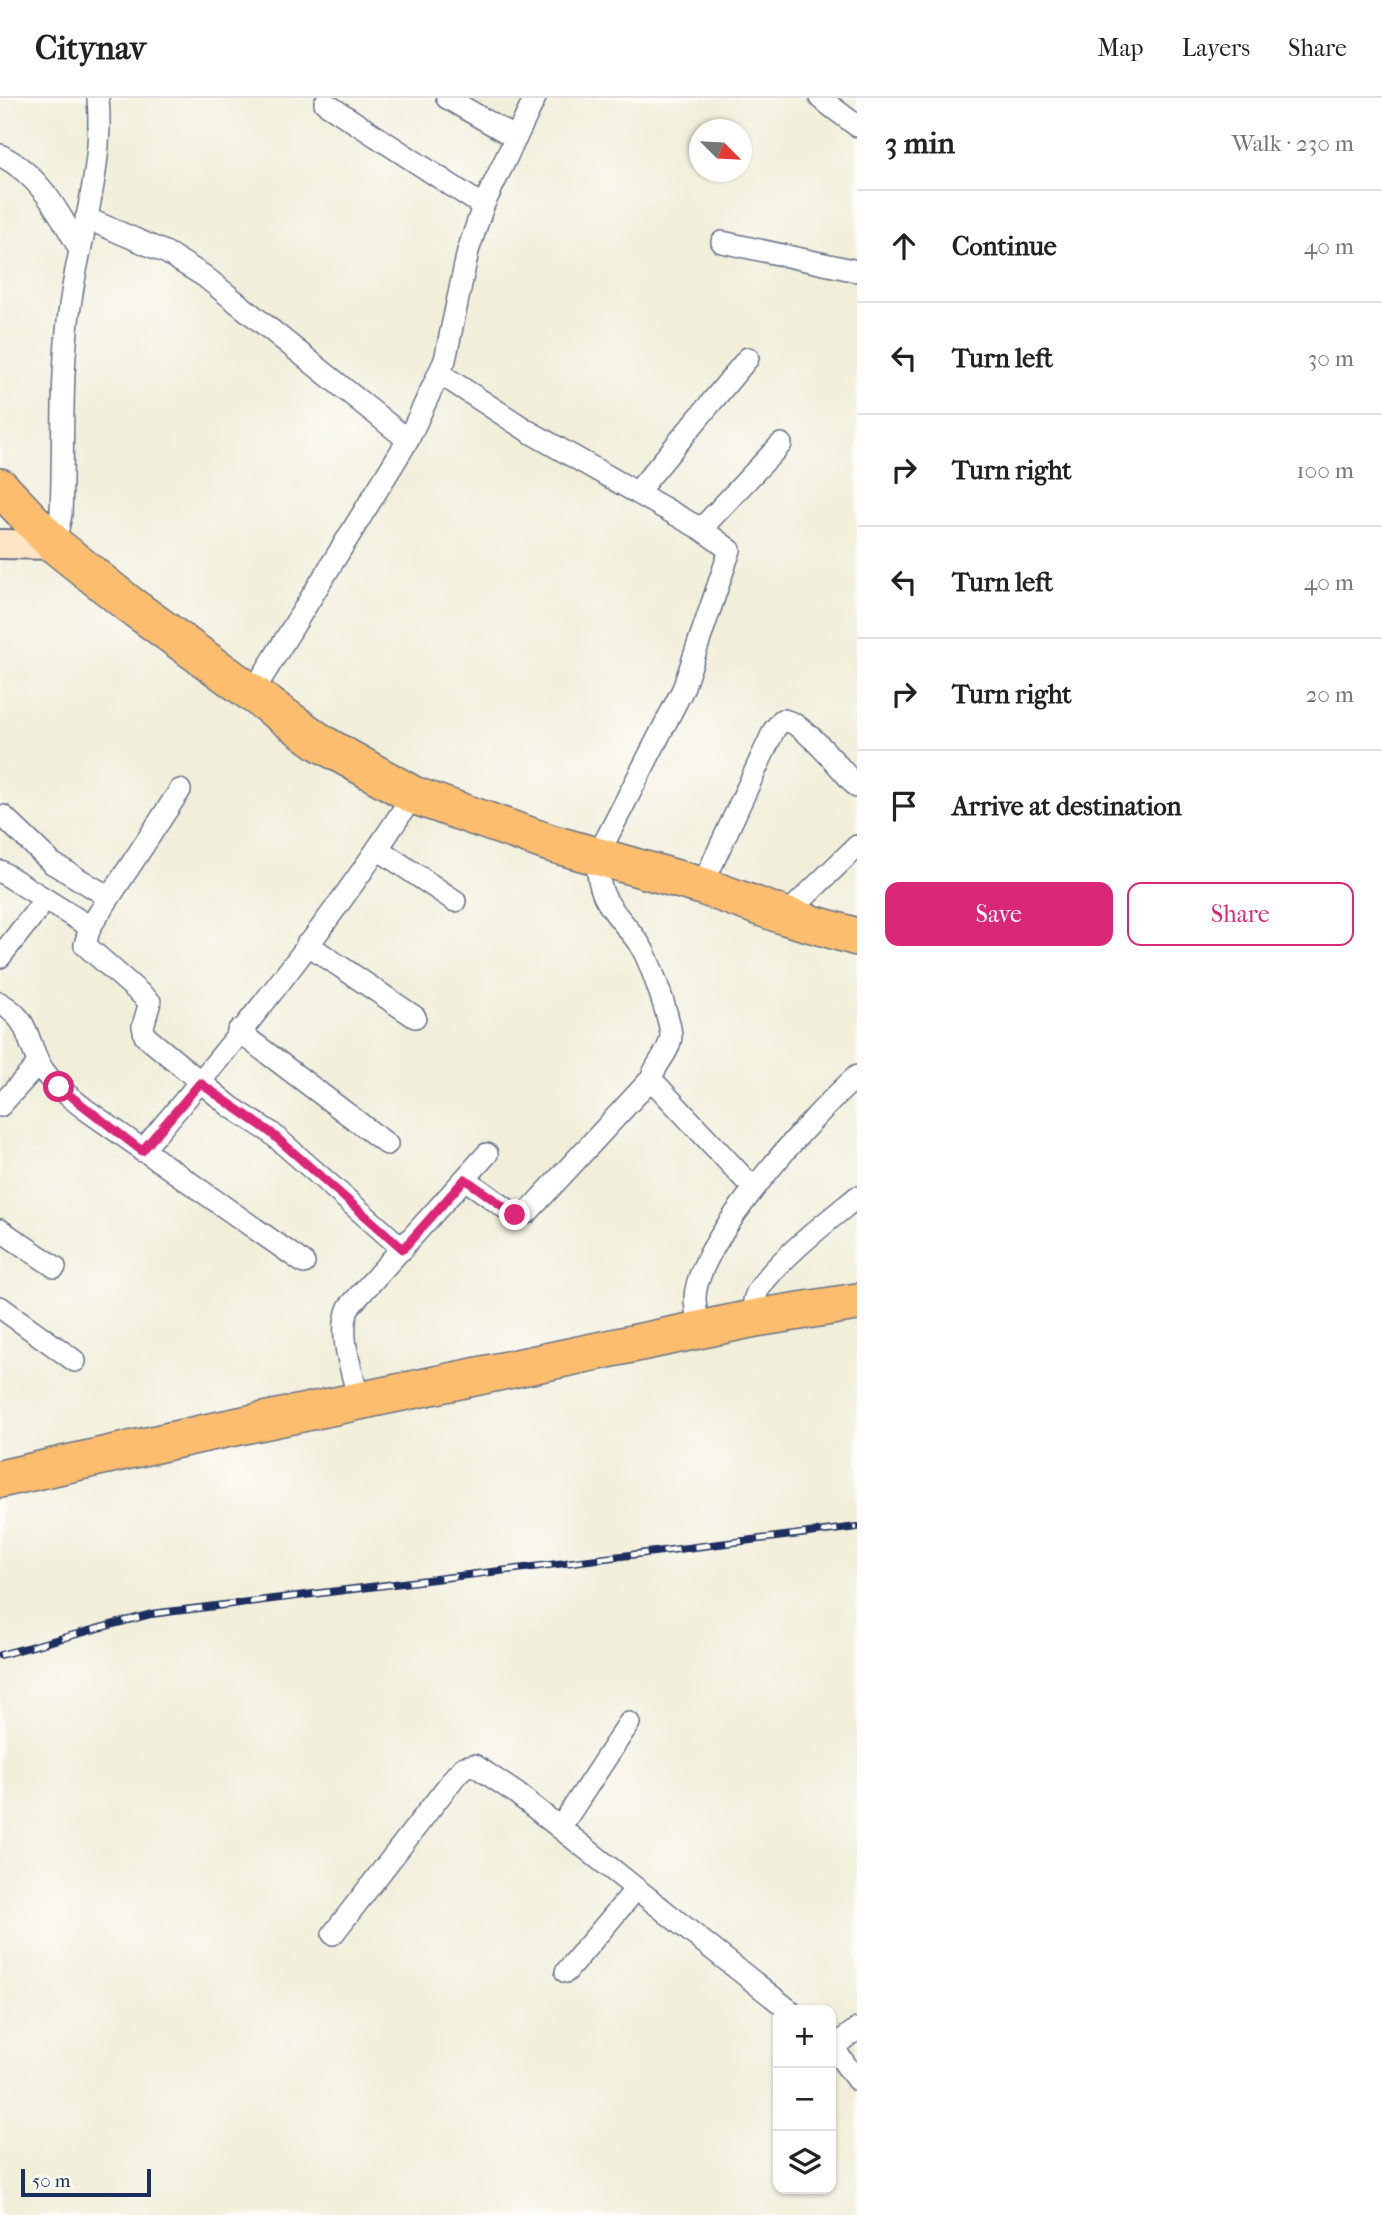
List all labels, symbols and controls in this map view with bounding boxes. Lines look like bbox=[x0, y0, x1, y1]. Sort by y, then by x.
text: Citynav bbox=[35, 29, 146, 68]
text: Map bbox=[1098, 34, 1144, 62]
text: Layers bbox=[1182, 34, 1250, 62]
text: Share bbox=[1288, 34, 1347, 62]
north arrow bbox=[689, 119, 752, 182]
text: 3 min bbox=[885, 126, 955, 161]
text: Walk · 230 m bbox=[1232, 130, 1354, 157]
icon: ahead bbox=[885, 227, 923, 265]
text: Continue bbox=[952, 231, 1057, 262]
text: 40 m bbox=[1304, 233, 1354, 260]
icon: left bbox=[885, 339, 923, 377]
text: Turn left bbox=[952, 343, 1053, 374]
text: 30 m bbox=[1308, 345, 1354, 372]
icon: right bbox=[885, 451, 923, 489]
text: Turn right bbox=[952, 455, 1072, 486]
text: 100 m bbox=[1296, 457, 1354, 484]
icon: left bbox=[885, 563, 923, 601]
text: Turn left bbox=[952, 567, 1053, 598]
text: 40 m bbox=[1304, 569, 1354, 596]
icon: right bbox=[885, 675, 923, 713]
text: Turn right bbox=[952, 679, 1072, 710]
text: 20 m bbox=[1305, 681, 1354, 708]
icon: arrive bbox=[885, 787, 923, 825]
text: Arrive at destination bbox=[952, 791, 1182, 822]
button: Save bbox=[885, 882, 1113, 946]
button: Share bbox=[1127, 882, 1354, 946]
route start bbox=[43, 1071, 74, 1102]
route end bbox=[499, 1199, 530, 1230]
map controls bbox=[773, 2005, 836, 2194]
button: + bbox=[773, 2005, 836, 2068]
button: − bbox=[773, 2068, 836, 2131]
button: layers bbox=[773, 2131, 836, 2194]
scale bar bbox=[21, 2166, 150, 2198]
text: 50 m bbox=[32, 2170, 71, 2192]

